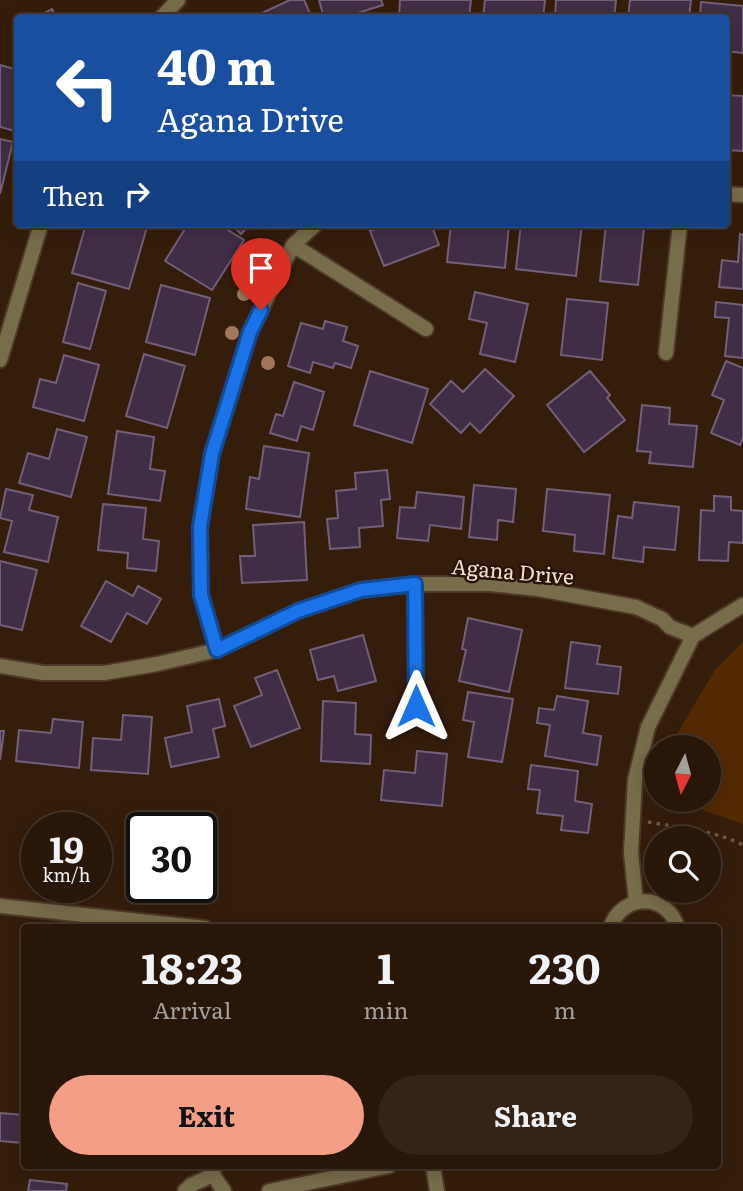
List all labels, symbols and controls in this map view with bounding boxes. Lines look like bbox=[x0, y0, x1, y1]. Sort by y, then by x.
text: 40 m bbox=[157, 27, 275, 100]
icon: left bbox=[42, 42, 133, 133]
text: Agana Drive bbox=[157, 94, 344, 142]
text: Then bbox=[42, 175, 104, 214]
icon: right bbox=[118, 175, 156, 213]
pin bbox=[231, 238, 291, 310]
icon: arrive bbox=[242, 249, 280, 287]
street label: Agana Drive bbox=[451, 549, 576, 591]
position arrow bbox=[379, 669, 453, 743]
north arrow bbox=[644, 735, 721, 812]
map controls bbox=[644, 735, 721, 903]
speed limit sign: 30 bbox=[126, 812, 217, 903]
text: 19 bbox=[49, 822, 84, 874]
button: search bbox=[644, 826, 721, 903]
text: km/h bbox=[43, 861, 90, 888]
text: 18:23 bbox=[141, 935, 243, 997]
text: 1 bbox=[377, 935, 395, 997]
text: 230 bbox=[529, 935, 601, 997]
text: Arrival bbox=[153, 992, 231, 1026]
text: min bbox=[363, 992, 409, 1026]
text: m bbox=[554, 992, 576, 1026]
button: Exit bbox=[49, 1075, 364, 1155]
button: Share bbox=[378, 1075, 693, 1155]

